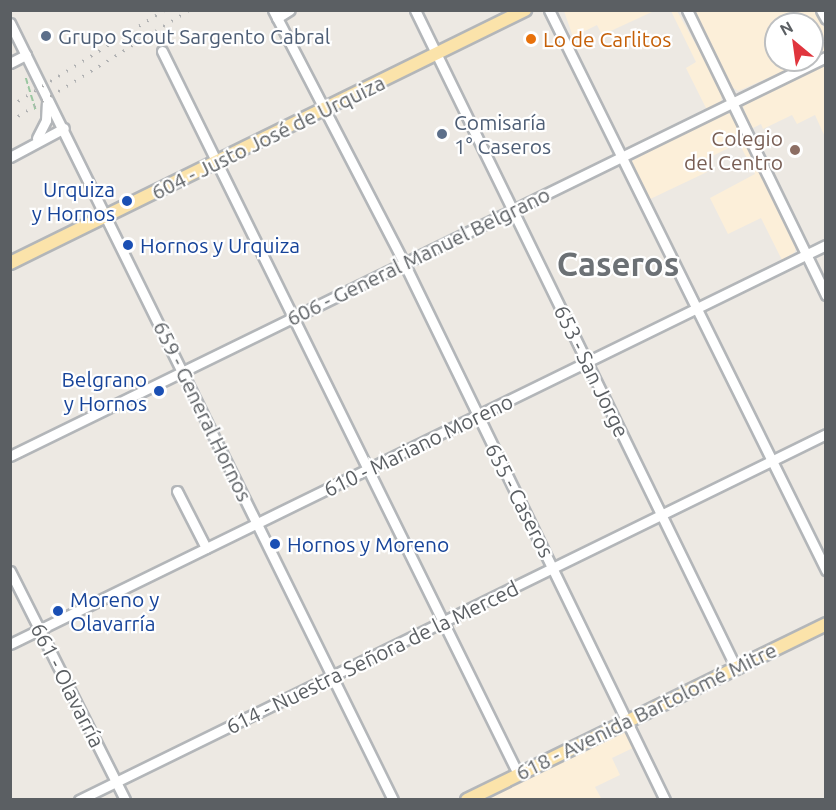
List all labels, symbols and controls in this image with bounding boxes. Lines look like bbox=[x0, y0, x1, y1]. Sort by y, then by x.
north arrow bbox=[764, 12, 824, 72]
text: N bbox=[777, 17, 796, 39]
place label: Grupo Scout Sargento Cabral bbox=[58, 23, 330, 49]
place label: Lo de Carlitos bbox=[543, 26, 671, 52]
marker: Grupo Scout Sargento Cabral bbox=[39, 29, 53, 43]
marker: Lo de Carlitos bbox=[524, 32, 538, 46]
street label: 604 - Justo José de Urquiza bbox=[147, 69, 389, 205]
place label: Comisaría 1° Caseros bbox=[454, 109, 551, 159]
place label: Colegio del Centro bbox=[684, 125, 783, 175]
marker: Comisaría 1° Caseros bbox=[435, 127, 449, 141]
marker: Colegio del Centro bbox=[788, 143, 802, 157]
place label: Urquiza y Hornos bbox=[32, 176, 115, 226]
street label: 606 - General Manuel Belgrano bbox=[282, 181, 554, 331]
marker: Urquiza y Hornos bbox=[120, 194, 134, 208]
place label: Hornos y Urquiza bbox=[140, 232, 300, 258]
marker: Hornos y Urquiza bbox=[121, 238, 135, 252]
district label: Caseros bbox=[557, 244, 679, 284]
street label: 653 - San Jorge bbox=[549, 301, 635, 441]
street label: 659 - General Hornos bbox=[148, 317, 258, 505]
place label: Belgrano y Hornos bbox=[61, 366, 147, 416]
marker: Belgrano y Hornos bbox=[152, 384, 166, 398]
street label: 610 - Mariano Moreno bbox=[319, 388, 517, 502]
street label: 655 - Caseros bbox=[480, 439, 560, 561]
place label: Hornos y Moreno bbox=[287, 531, 449, 557]
marker: Hornos y Moreno bbox=[268, 537, 282, 551]
street label: 614 - Nuestra Señora de la Merced bbox=[222, 575, 522, 739]
place label: Moreno y Olavarría bbox=[70, 586, 159, 636]
marker: Moreno y Olavarría bbox=[51, 604, 65, 618]
street label: 661 - Olavarría bbox=[26, 618, 110, 752]
street label: 618 - Avenida Bartolomé Mitre bbox=[511, 637, 781, 785]

